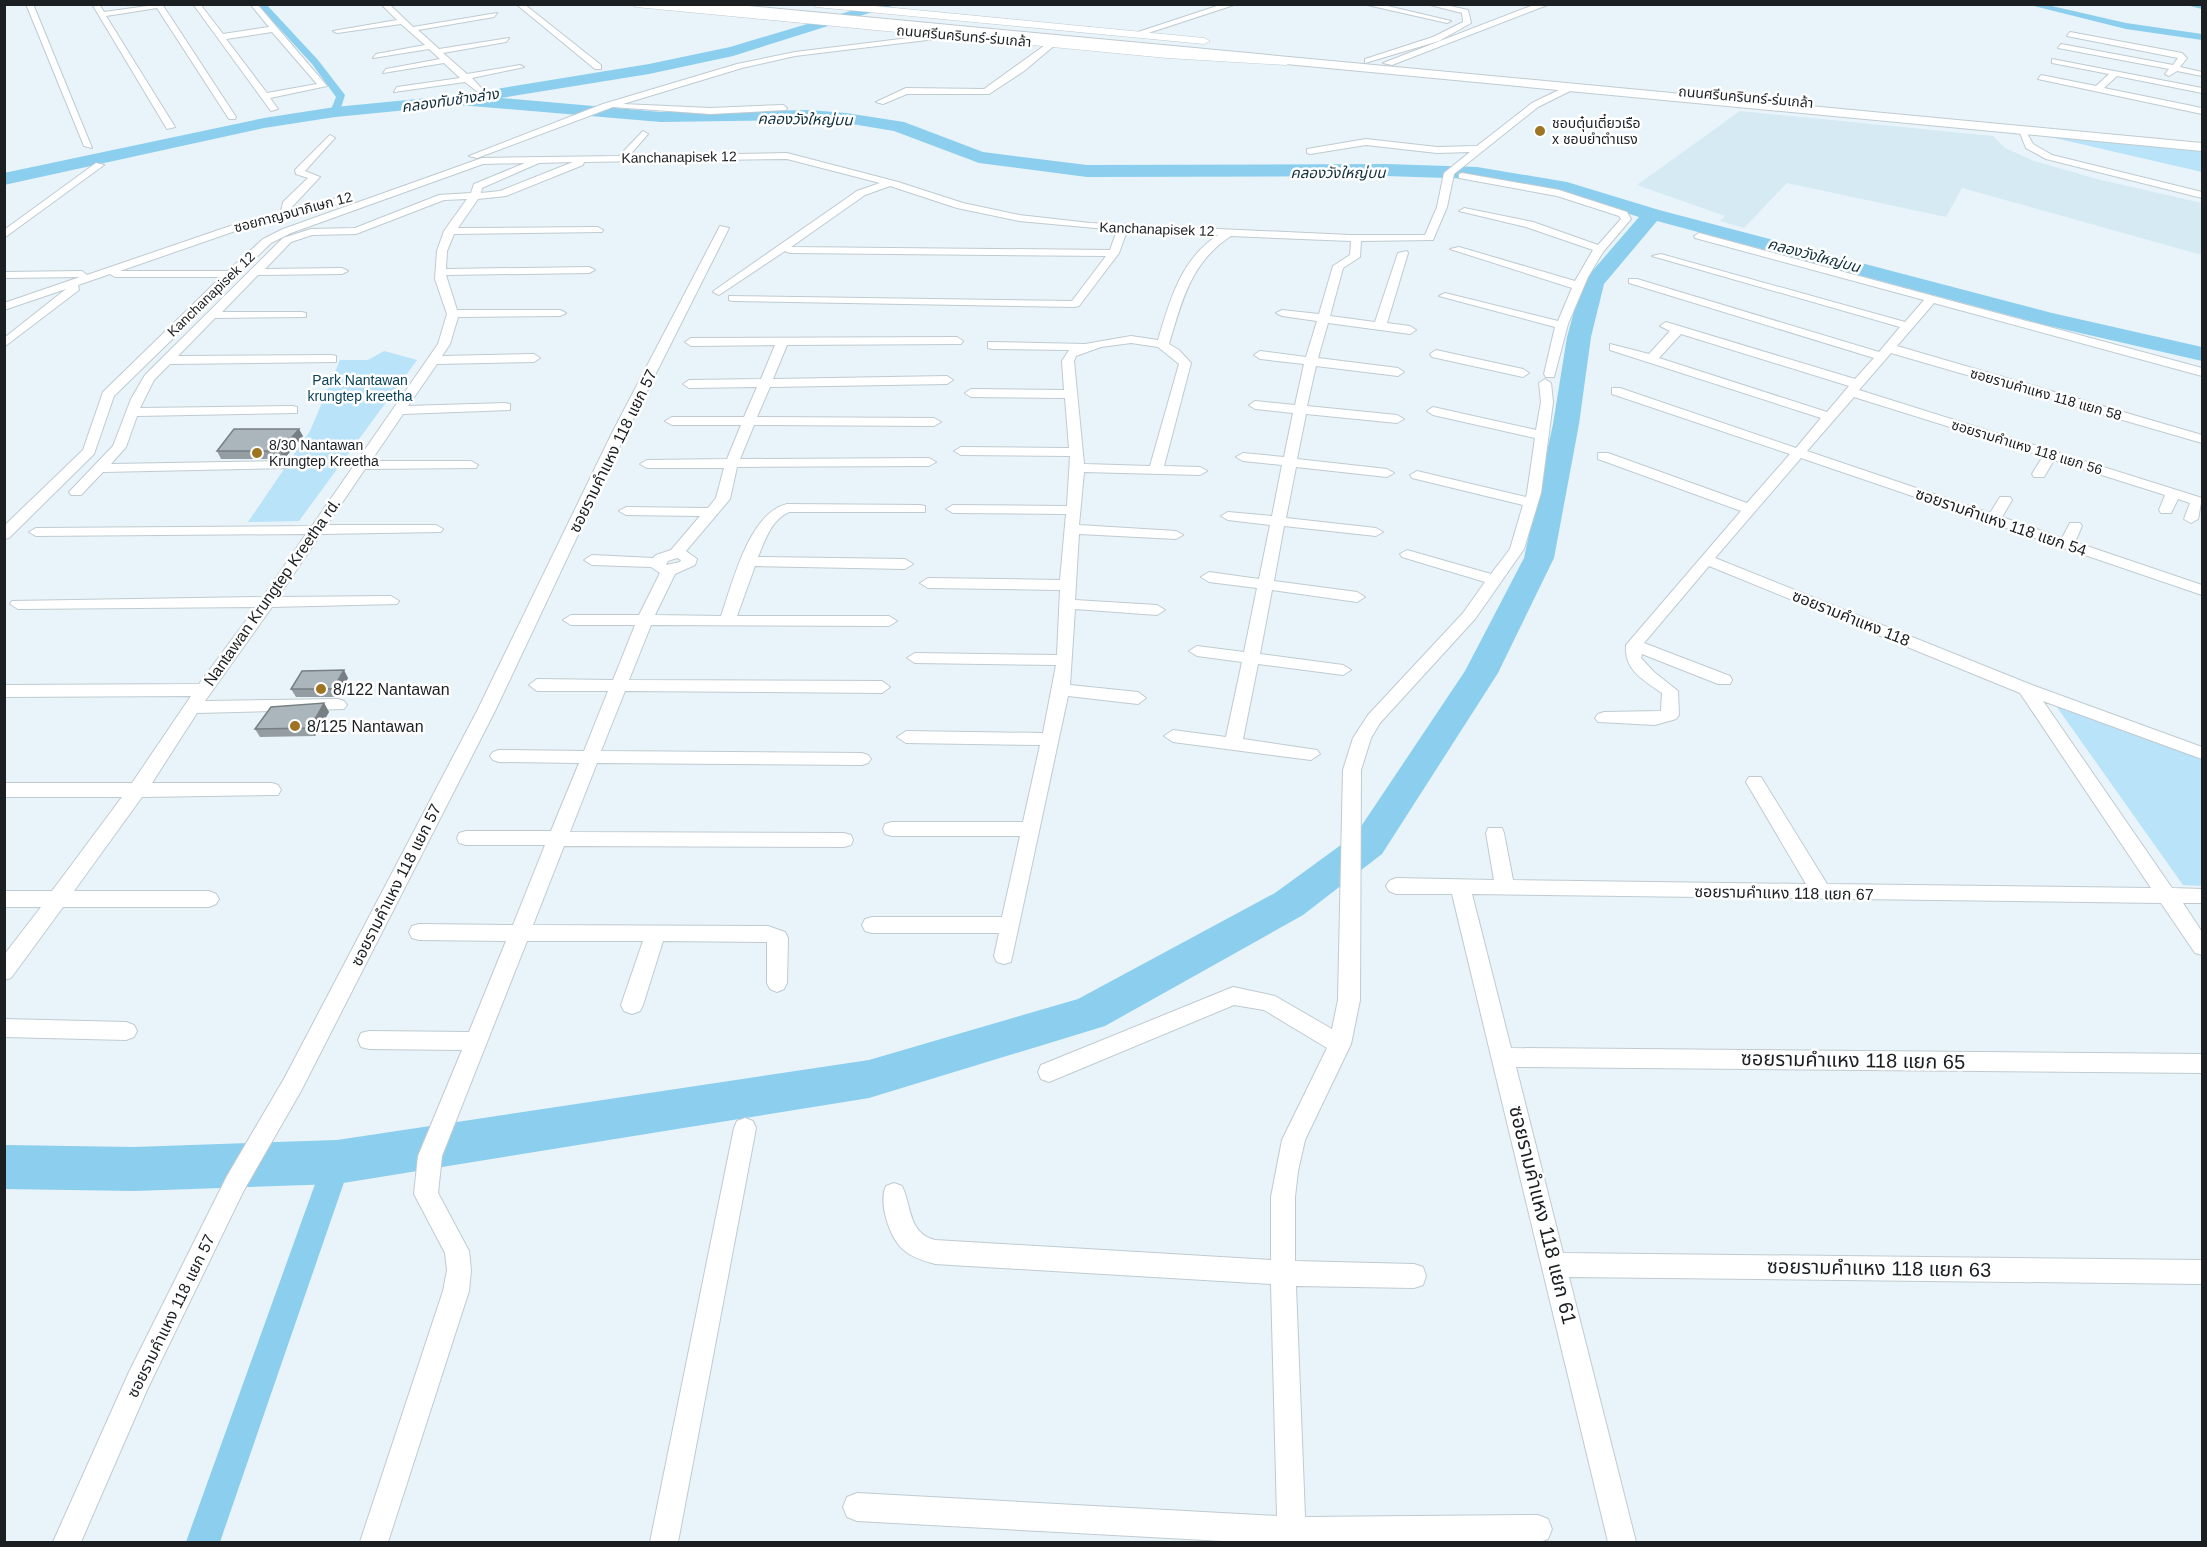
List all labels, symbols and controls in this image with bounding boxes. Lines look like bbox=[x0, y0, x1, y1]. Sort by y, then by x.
street label: ถนนศรีนครินทร์-ร่มเกล้า bbox=[896, 22, 1032, 50]
street label: ถนนศรีนครินทร์-ร่มเกล้า bbox=[1678, 83, 1814, 111]
water label: คลองทับช้างล่าง bbox=[400, 85, 501, 115]
water label: คลองวังใหญ่บน bbox=[757, 110, 853, 128]
place label: ชอบตุ๋นเตี๋ยวเรือ x ชอบยำตำแรง bbox=[1552, 113, 1641, 147]
marker: ชอบตุ๋นเตี๋ยวเรือ x ชอบยำตำแรง bbox=[1533, 124, 1547, 138]
street label: Kanchanapisek 12 bbox=[621, 148, 737, 166]
water label: คลองวังใหญ่บน bbox=[1291, 164, 1386, 181]
street label: ซอยกาญจนาภิเษก 12 bbox=[232, 188, 354, 236]
street label: Kanchanapisek 12 bbox=[1099, 219, 1215, 239]
water label: คลองวังใหญ่บน bbox=[1766, 235, 1863, 276]
street label: Kanchanapisek 12 bbox=[164, 248, 258, 340]
street label: ซอยรามคำแหง 118 แยก 58 bbox=[1968, 365, 2124, 423]
street label: ซอยรามคำแหง 118 แยก 57 bbox=[566, 367, 660, 535]
park label: Park Nantawan krungtep kreetha bbox=[307, 372, 413, 404]
street label: ซอยรามคำแหง 118 แยก 56 bbox=[1950, 416, 2105, 478]
place label: 8/30 Nantawan Krungtep Kreetha bbox=[269, 437, 379, 469]
marker: 8/30 Nantawan Krungtep Kreetha bbox=[250, 446, 264, 460]
street label: ซอยรามคำแหง 118 แยก 54 bbox=[1913, 485, 2089, 559]
street label: Nantawan Krungtep Kreetha rd. bbox=[201, 495, 343, 689]
street label: ซอยรามคำแหง 118 bbox=[1790, 587, 1912, 649]
place label: 8/122 Nantawan bbox=[333, 681, 450, 698]
marker: 8/122 Nantawan bbox=[314, 682, 328, 696]
place label: 8/125 Nantawan bbox=[307, 718, 424, 735]
marker: 8/125 Nantawan bbox=[288, 719, 302, 733]
street label: ซอยรามคำแหง 118 แยก 57 bbox=[348, 801, 444, 969]
street label: ซอยรามคำแหง 118 แยก 67 bbox=[1694, 883, 1874, 903]
street label: ซอยรามคำแหง 118 แยก 65 bbox=[1741, 1047, 1965, 1073]
street label: ซอยรามคำแหง 118 แยก 61 bbox=[1505, 1104, 1581, 1326]
street label: ซอยรามคำแหง 118 แยก 57 bbox=[124, 1232, 218, 1400]
street label: ซอยรามคำแหง 118 แยก 63 bbox=[1767, 1255, 1991, 1281]

